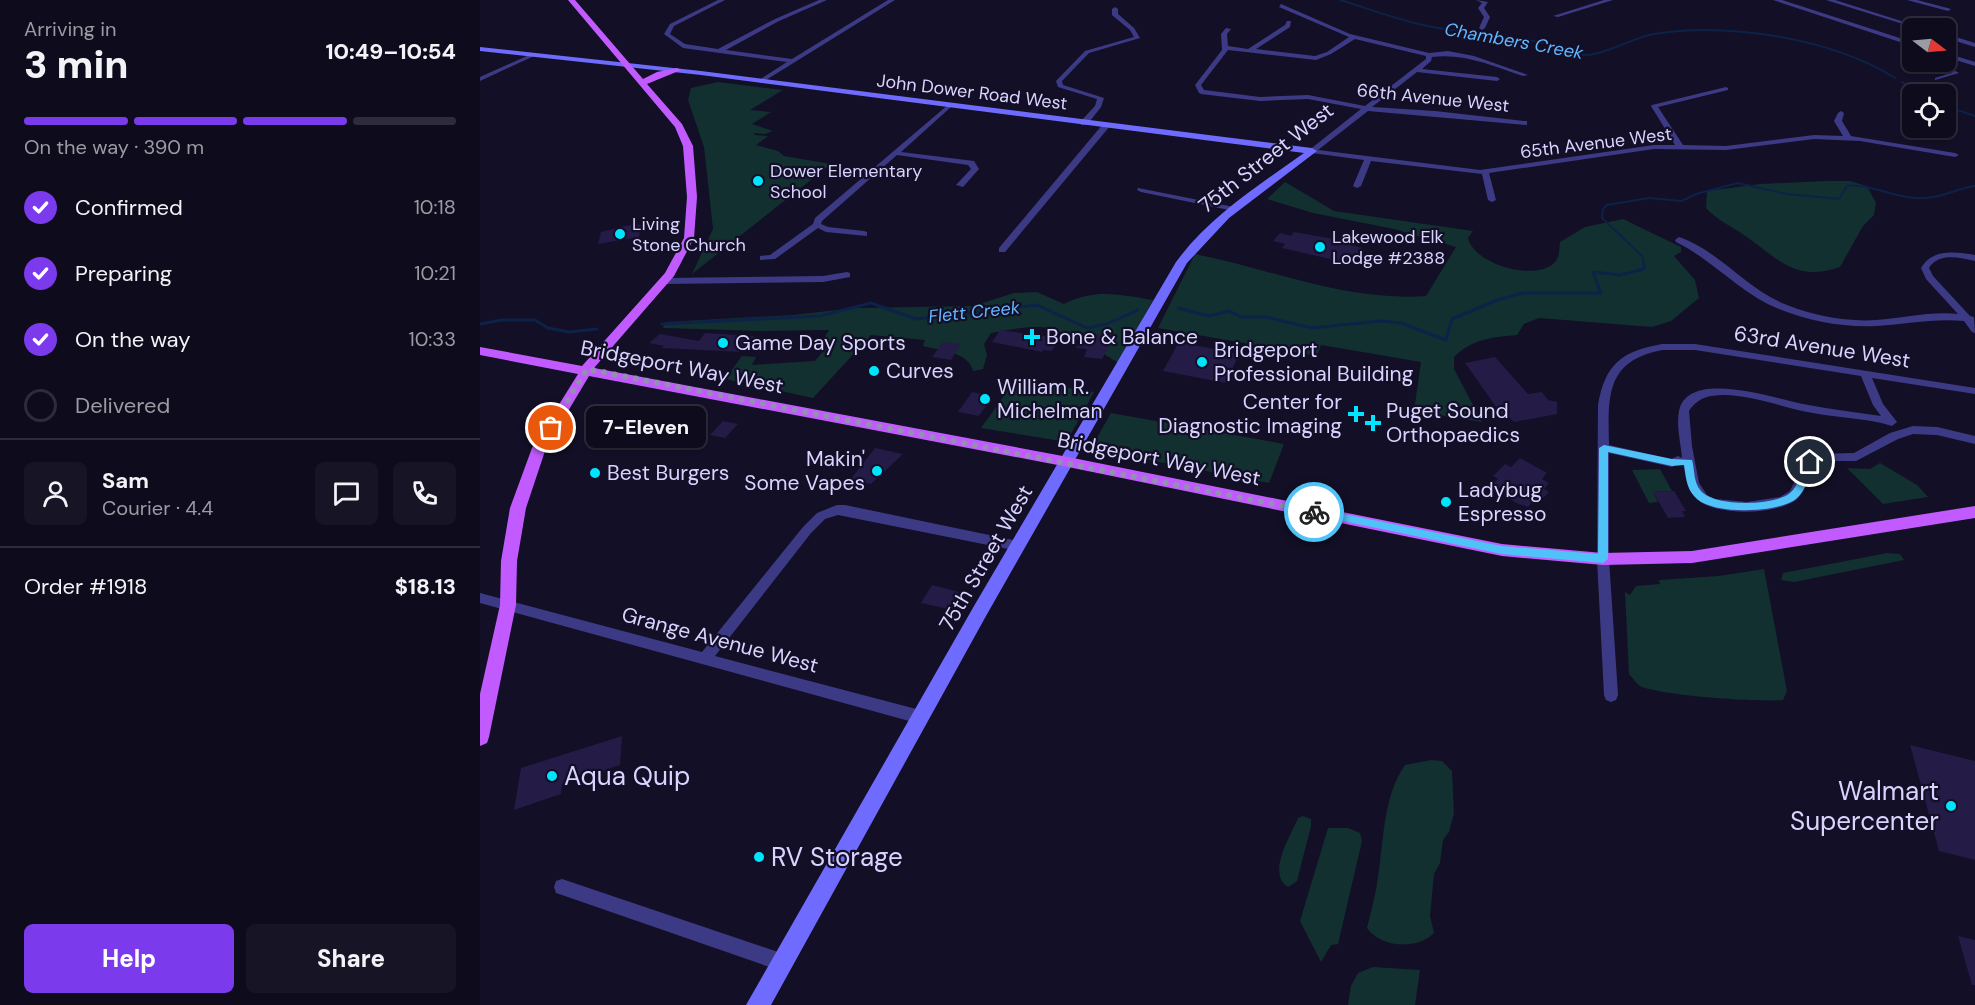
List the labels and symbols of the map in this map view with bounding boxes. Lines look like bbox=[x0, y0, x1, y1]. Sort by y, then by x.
water label: Chambers Creek bbox=[1443, 17, 1586, 65]
north arrow bbox=[1902, 18, 1956, 72]
street label: John Dower Road West bbox=[875, 68, 1069, 116]
street label: 66th Avenue West bbox=[1356, 78, 1510, 118]
street label: 75th Street West bbox=[1193, 97, 1339, 219]
street label: 65th Avenue West bbox=[1519, 122, 1673, 164]
place label: Dower Elementary School bbox=[770, 159, 922, 204]
marker: Dower Elementary School bbox=[751, 174, 765, 188]
place label: Living Stone Church bbox=[632, 212, 746, 257]
place label: Lakewood Elk Lodge #2388 bbox=[1332, 225, 1445, 270]
marker: Living Stone Church bbox=[613, 227, 627, 241]
marker: Lakewood Elk Lodge #2388 bbox=[1313, 240, 1327, 254]
water label: Flett Creek bbox=[927, 295, 1022, 329]
street label: 63rd Avenue West bbox=[1732, 319, 1912, 375]
place label: Bone & Balance bbox=[1046, 323, 1198, 351]
marker: Bone & Balance bbox=[1023, 328, 1041, 346]
place label: Game Day Sports bbox=[735, 329, 906, 357]
street label: Bridgeport Way West bbox=[578, 334, 786, 400]
marker: Game Day Sports bbox=[716, 336, 730, 350]
place label: Bridgeport Professional Building bbox=[1214, 336, 1414, 388]
marker: Bridgeport Professional Building bbox=[1195, 355, 1209, 369]
place label: Curves bbox=[886, 357, 954, 385]
marker: Curves bbox=[867, 364, 881, 378]
place label: William R. Michelman bbox=[997, 373, 1103, 425]
place label: Center for Diagnostic Imaging bbox=[1158, 388, 1342, 440]
marker: William R. Michelman bbox=[978, 392, 992, 406]
place label: Puget Sound Orthopaedics bbox=[1386, 397, 1520, 449]
pin bbox=[525, 402, 576, 453]
marker: Center for Diagnostic Imaging bbox=[1347, 405, 1365, 423]
callout: 7-Eleven bbox=[587, 407, 707, 449]
marker: Puget Sound Orthopaedics bbox=[1364, 414, 1382, 432]
street label: Bridgeport Way West bbox=[1055, 426, 1263, 492]
pin bbox=[1784, 436, 1835, 487]
place label: Makin' Some Vapes bbox=[744, 445, 865, 497]
place label: Best Burgers bbox=[607, 459, 729, 487]
marker: Makin' Some Vapes bbox=[870, 464, 884, 478]
marker: Best Burgers bbox=[588, 466, 602, 480]
place label: Ladybug Espresso bbox=[1458, 476, 1546, 528]
street label: 75th Street West bbox=[933, 480, 1039, 636]
courier bbox=[1284, 482, 1344, 542]
marker: Ladybug Espresso bbox=[1439, 495, 1453, 509]
street label: Grange Avenue West bbox=[619, 600, 821, 680]
place label: Aqua Quip bbox=[564, 759, 690, 793]
marker: Aqua Quip bbox=[545, 769, 559, 783]
place label: Walmart Supercenter bbox=[1790, 774, 1939, 838]
marker: Walmart Supercenter bbox=[1944, 799, 1958, 813]
place label: RV Storage bbox=[771, 840, 903, 874]
marker: RV Storage bbox=[752, 850, 766, 864]

